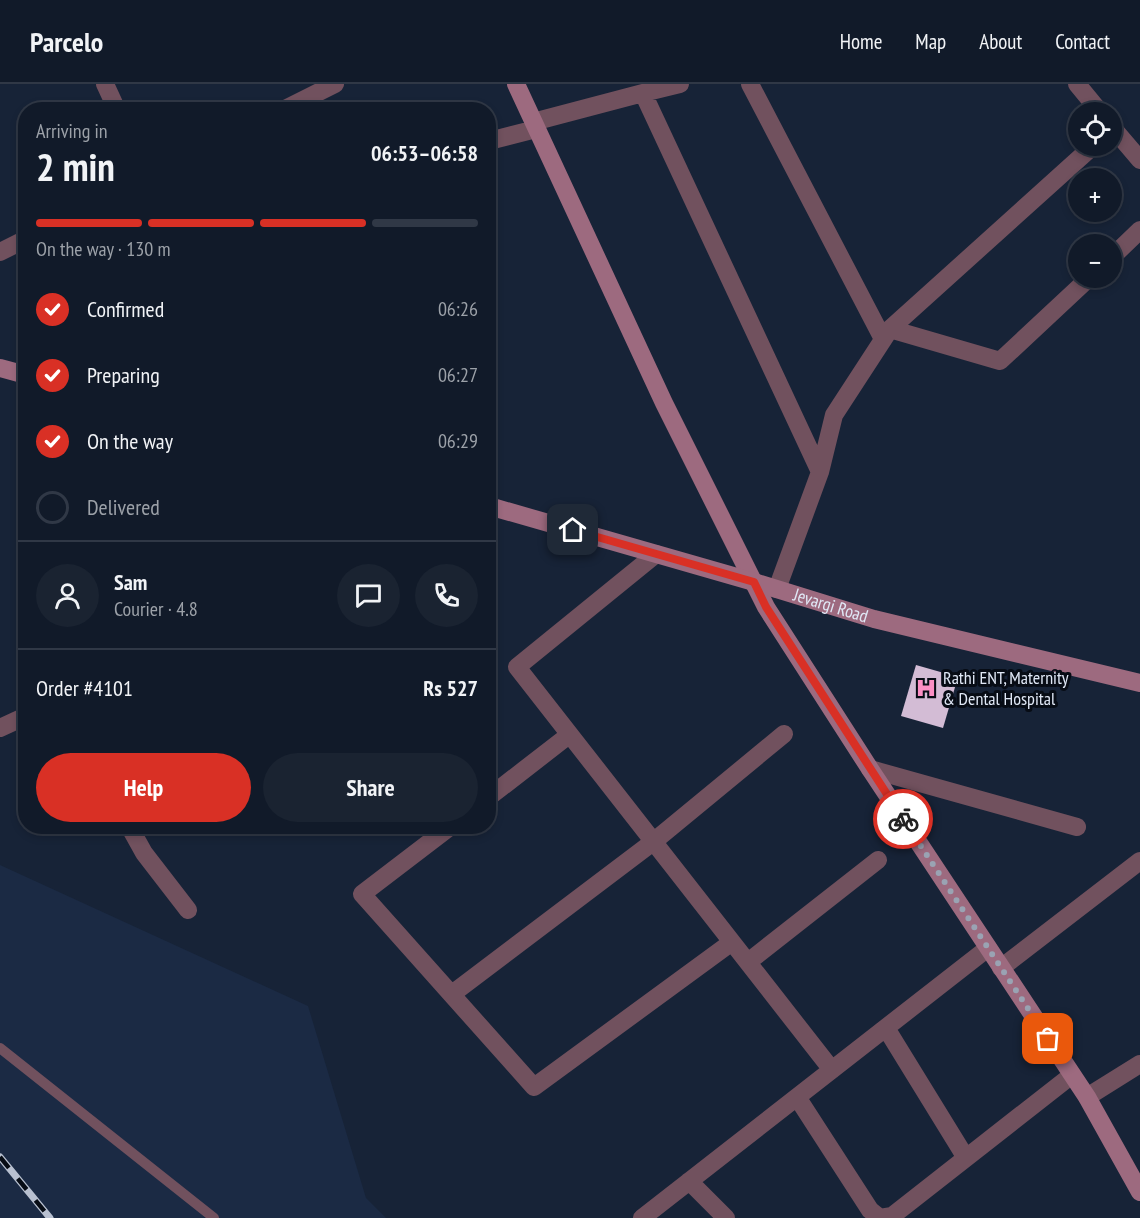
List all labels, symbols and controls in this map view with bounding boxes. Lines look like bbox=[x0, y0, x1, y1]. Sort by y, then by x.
text: Parcelo bbox=[30, 23, 103, 60]
text: Home bbox=[840, 28, 882, 55]
text: Map bbox=[915, 28, 946, 55]
text: About bbox=[979, 28, 1022, 55]
text: Contact bbox=[1055, 28, 1110, 55]
map controls bbox=[1068, 102, 1122, 288]
button: locate bbox=[1068, 102, 1122, 156]
text: Arriving in bbox=[36, 118, 108, 144]
text: 06:53–06:58 bbox=[371, 139, 478, 167]
text: 2 min bbox=[36, 141, 115, 192]
button: + bbox=[1068, 168, 1122, 222]
button: − bbox=[1068, 234, 1122, 288]
text: On the way · 130 m bbox=[36, 236, 171, 262]
icon: check bbox=[36, 293, 69, 326]
text: Confirmed bbox=[87, 295, 164, 323]
text: 06:26 bbox=[438, 296, 478, 322]
icon: check bbox=[36, 359, 69, 392]
text: Preparing bbox=[87, 361, 160, 389]
text: 06:27 bbox=[438, 362, 478, 388]
icon: check bbox=[36, 425, 69, 458]
text: On the way bbox=[87, 427, 173, 455]
text: 06:29 bbox=[438, 428, 478, 454]
text: Delivered bbox=[87, 493, 160, 521]
pin bbox=[547, 504, 598, 555]
icon: home bbox=[556, 513, 589, 546]
button: person bbox=[36, 564, 99, 627]
button: chat bbox=[337, 564, 400, 627]
button: phone bbox=[415, 564, 478, 627]
text: Sam bbox=[114, 568, 147, 596]
street label: Jevargi Road bbox=[790, 583, 871, 627]
text: Courier · 4.8 bbox=[114, 596, 198, 622]
place label: Rathi ENT, Maternity & Dental Hospital bbox=[943, 666, 1069, 710]
text: Order #4101 bbox=[36, 674, 133, 702]
text: Rs 527 bbox=[423, 674, 478, 702]
hospital icon: Rathi ENT, Maternity & Dental Hospital bbox=[914, 676, 938, 700]
button: Help bbox=[36, 753, 251, 822]
button: Share bbox=[263, 753, 478, 822]
courier bbox=[873, 789, 933, 849]
icon: bike bbox=[887, 803, 920, 836]
pin bbox=[1022, 1013, 1073, 1064]
icon: bag bbox=[1031, 1022, 1064, 1055]

